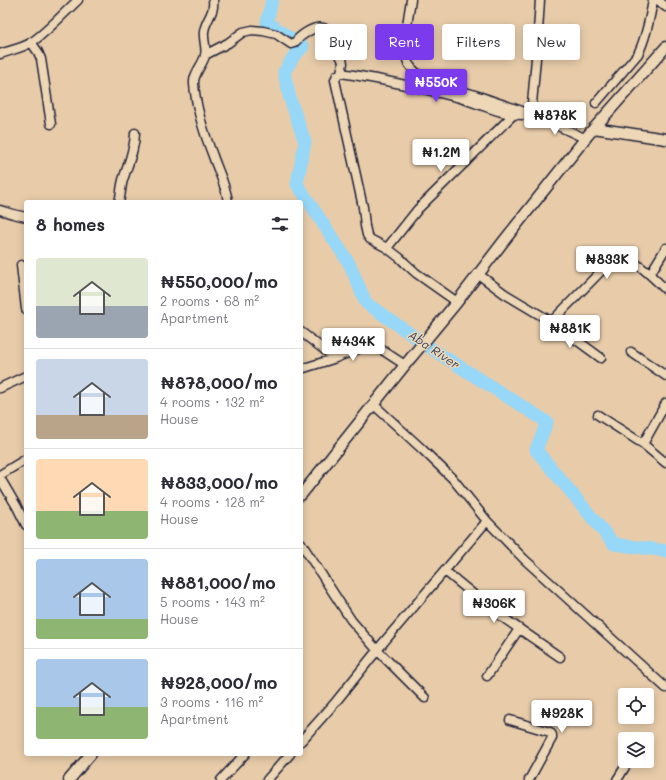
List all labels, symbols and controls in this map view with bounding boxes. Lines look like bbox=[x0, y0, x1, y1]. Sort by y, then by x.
chip: Buy bbox=[315, 24, 367, 60]
chip: Rent bbox=[375, 24, 434, 60]
chip: Filters bbox=[442, 24, 515, 60]
chip: New bbox=[523, 24, 580, 60]
pin: ₦550K bbox=[408, 69, 464, 103]
text: ₦550K bbox=[414, 73, 458, 90]
pin: ₦878K bbox=[527, 102, 583, 136]
text: ₦878K bbox=[533, 106, 577, 123]
pin: ₦1.2M bbox=[413, 139, 469, 173]
text: ₦1.2M bbox=[421, 143, 461, 160]
text: 8 homes bbox=[36, 213, 105, 235]
icon: filters bbox=[269, 213, 291, 235]
pin: ₦833K bbox=[579, 246, 635, 280]
text: ₦833K bbox=[585, 250, 629, 267]
text: ₦550,000/mo bbox=[160, 270, 278, 292]
icon: home bbox=[68, 274, 116, 322]
text: 2 rooms · 68 m² bbox=[160, 292, 259, 309]
text: Apartment bbox=[160, 309, 229, 326]
pin: ₦881K bbox=[542, 315, 598, 349]
text: ₦881K bbox=[549, 319, 591, 336]
water label: Aba River bbox=[406, 326, 463, 372]
pin: ₦434K bbox=[325, 328, 381, 362]
text: ₦434K bbox=[331, 332, 375, 349]
text: ₦878,000/mo bbox=[160, 371, 278, 393]
icon: home bbox=[68, 375, 116, 423]
text: 4 rooms · 132 m² bbox=[160, 393, 265, 410]
text: House bbox=[160, 410, 198, 427]
text: ₦833,000/mo bbox=[160, 471, 278, 493]
icon: home bbox=[68, 475, 116, 523]
text: 4 rooms · 128 m² bbox=[160, 493, 265, 510]
text: House bbox=[160, 510, 198, 527]
text: ₦881,000/mo bbox=[160, 571, 276, 593]
icon: home bbox=[68, 575, 116, 623]
pin: ₦306K bbox=[466, 590, 522, 624]
text: 5 rooms · 143 m² bbox=[160, 593, 265, 610]
text: ₦306K bbox=[472, 594, 516, 611]
text: House bbox=[160, 610, 198, 627]
text: ₦928,000/mo bbox=[160, 671, 277, 693]
icon: home bbox=[68, 675, 116, 723]
map controls bbox=[618, 688, 654, 768]
button: locate bbox=[618, 688, 654, 724]
text: 3 rooms · 116 m² bbox=[160, 693, 263, 710]
pin: ₦928K bbox=[534, 700, 590, 734]
text: ₦928K bbox=[540, 704, 584, 721]
text: Apartment bbox=[160, 710, 229, 727]
button: layers bbox=[618, 732, 654, 768]

